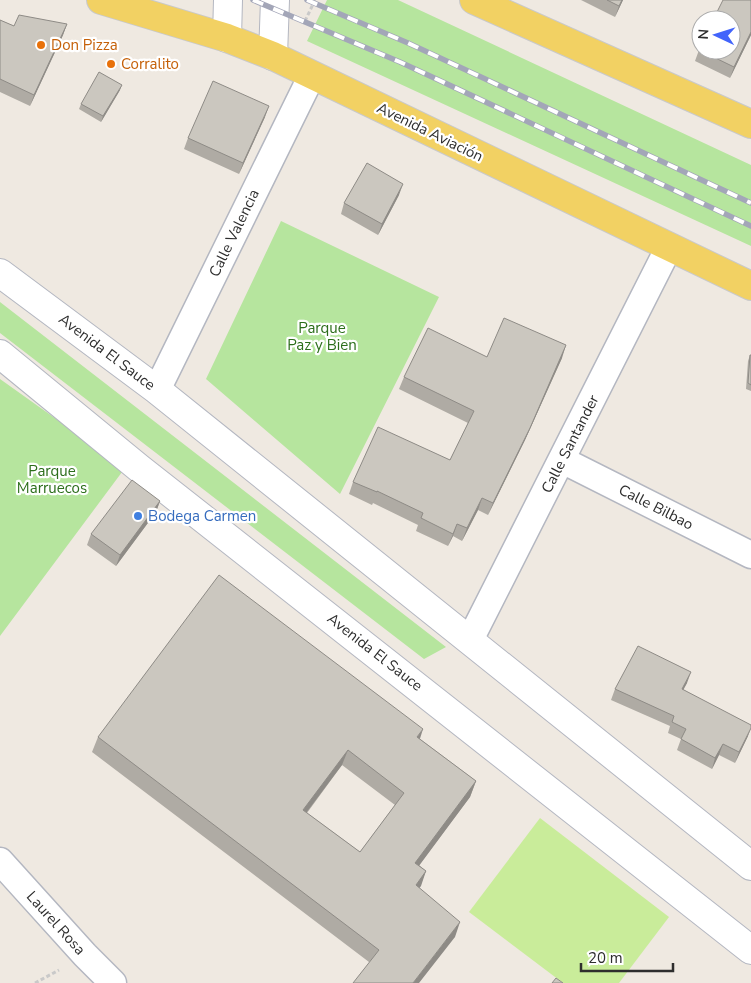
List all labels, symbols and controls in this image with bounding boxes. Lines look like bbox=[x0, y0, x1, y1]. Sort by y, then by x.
north arrow bbox=[691, 10, 741, 60]
text: N bbox=[694, 28, 713, 40]
place label: Don Pizza bbox=[51, 35, 118, 55]
marker: Don Pizza bbox=[35, 39, 47, 51]
place label: Corralito bbox=[121, 54, 179, 74]
marker: Corralito bbox=[105, 58, 117, 70]
street label: Avenida Aviación bbox=[374, 98, 486, 166]
street label: Calle Valencia bbox=[204, 186, 264, 280]
street label: Avenida El Sauce bbox=[55, 309, 159, 395]
park label: Parque Paz y Bien bbox=[287, 318, 357, 355]
street label: Calle Santander bbox=[537, 391, 604, 497]
park label: Parque Marruecos bbox=[17, 461, 87, 498]
street label: Calle Bilbao bbox=[615, 480, 697, 534]
place label: Bodega Carmen bbox=[148, 506, 256, 526]
marker: Bodega Carmen bbox=[132, 510, 144, 522]
street label: Avenida El Sauce bbox=[323, 608, 427, 696]
street label: Laurel Rosa bbox=[22, 887, 90, 959]
scale bar bbox=[581, 940, 674, 972]
text: 20 m bbox=[588, 948, 623, 968]

